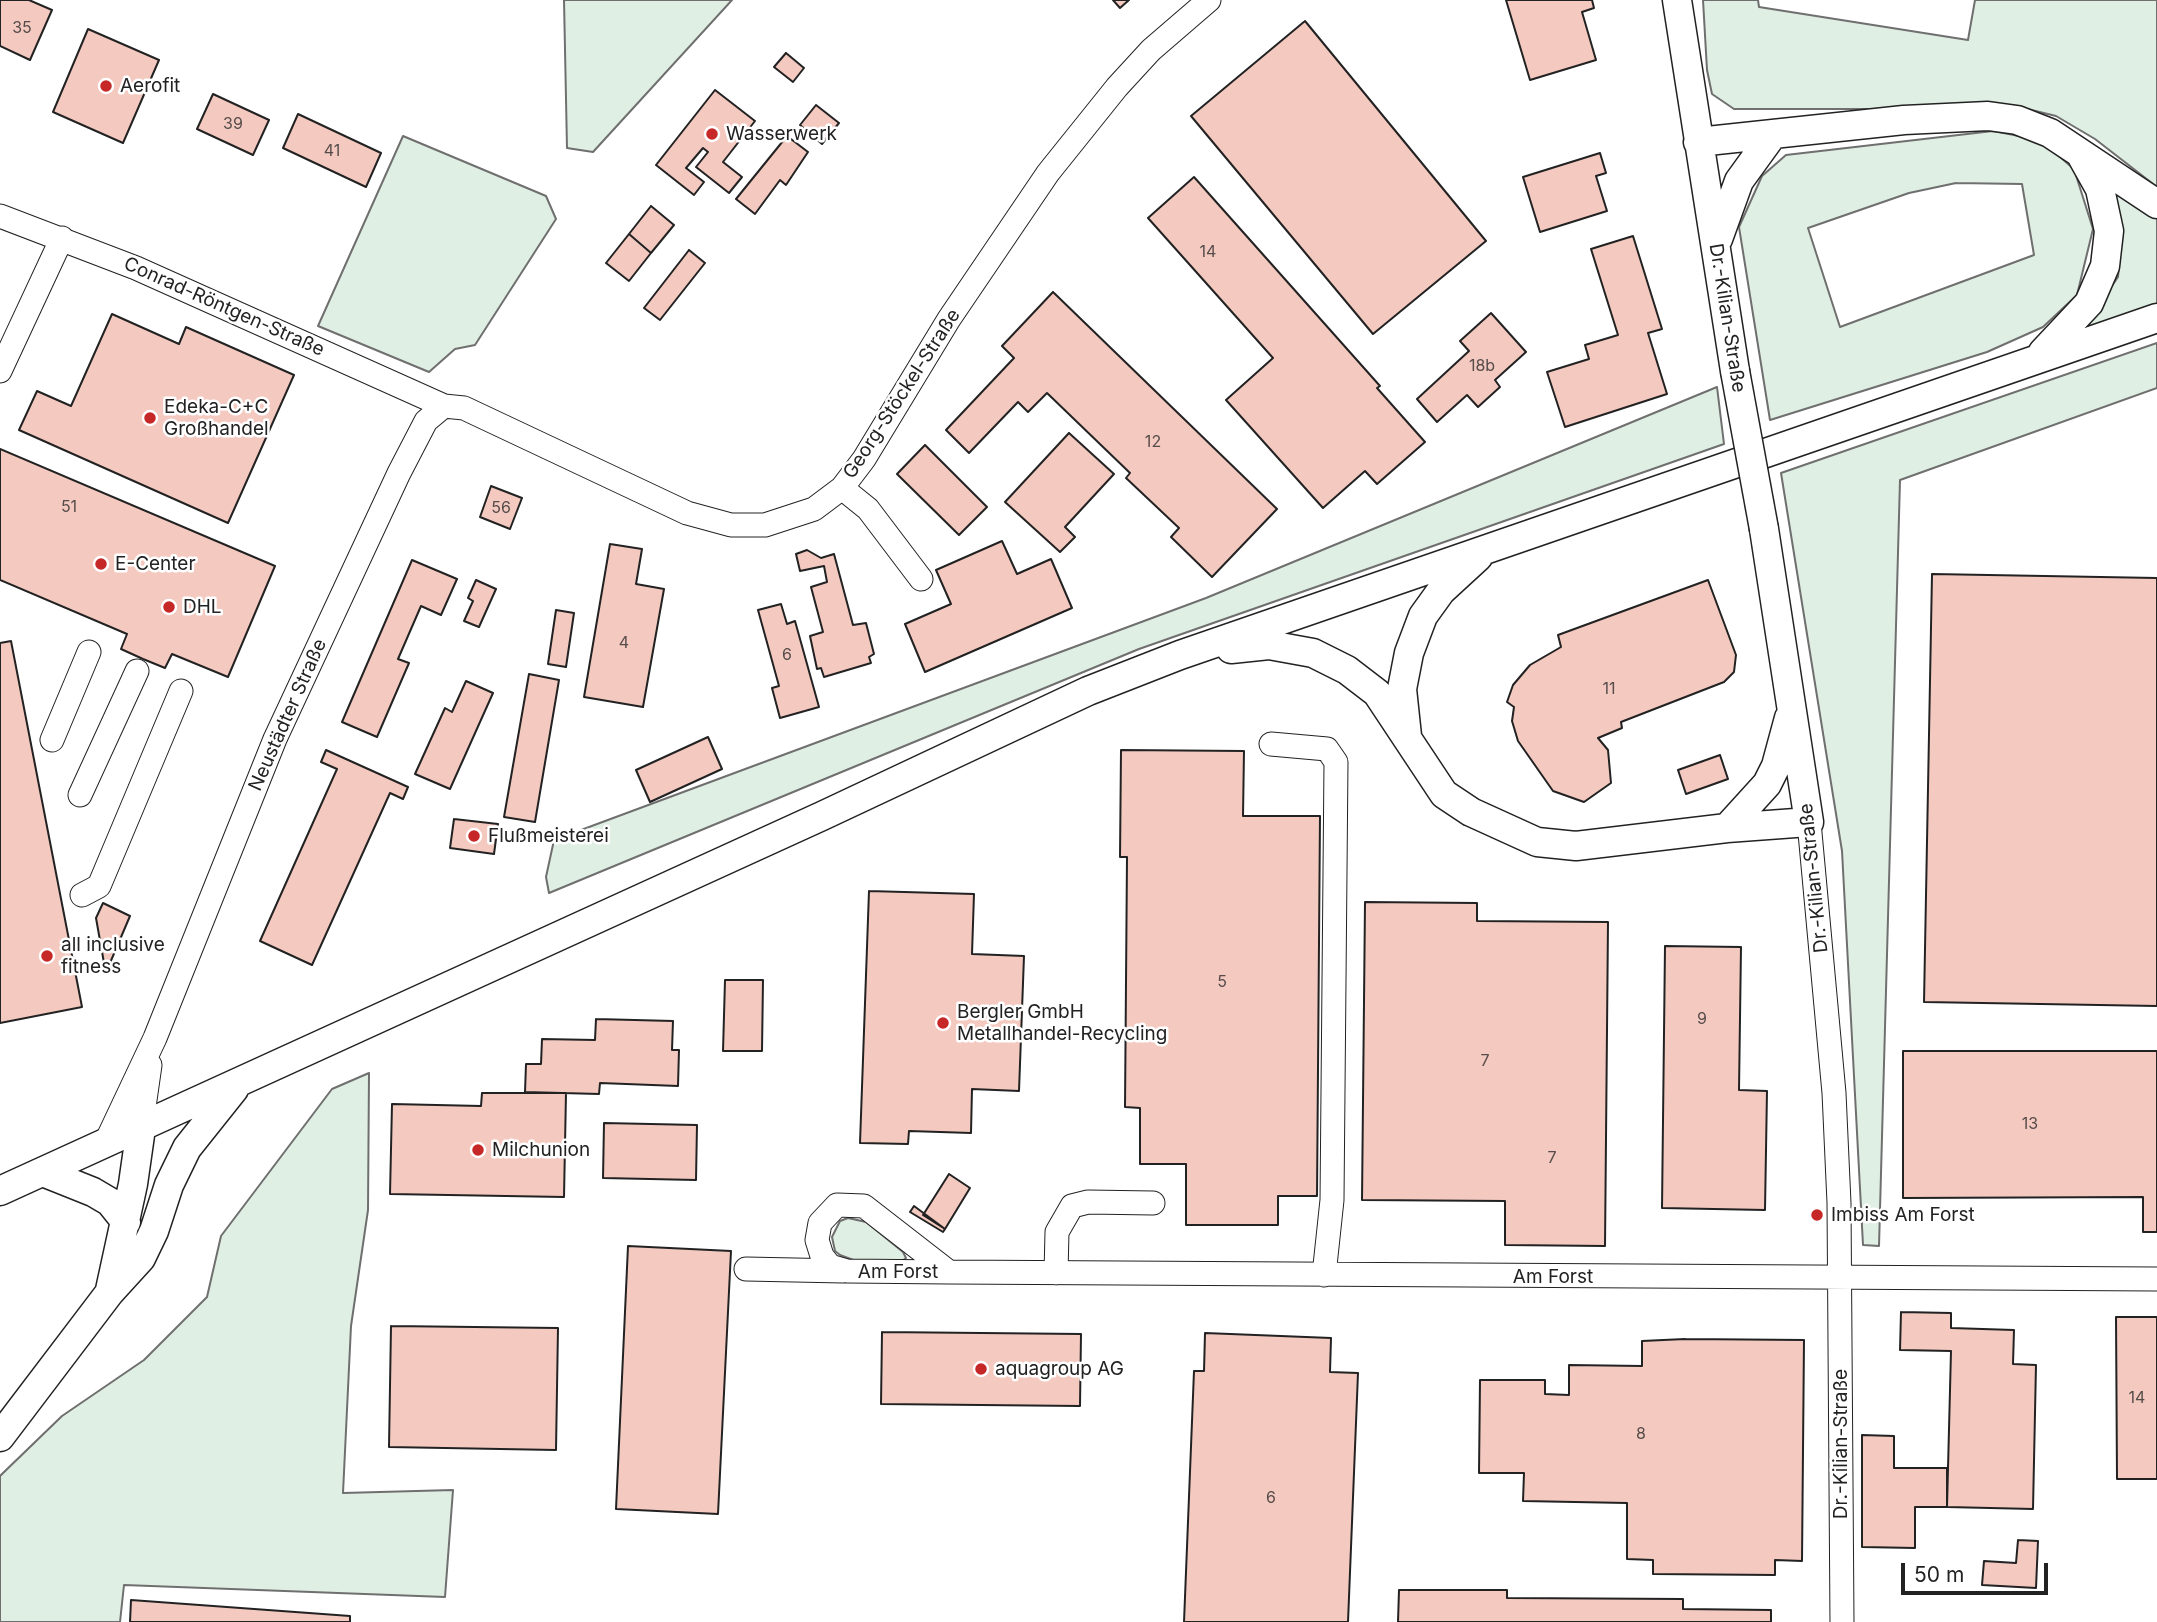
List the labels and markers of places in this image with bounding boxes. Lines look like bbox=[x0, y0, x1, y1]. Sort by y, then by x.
place label: Aerofit bbox=[120, 75, 180, 97]
marker: Aerofit bbox=[98, 78, 114, 94]
place label: Wasserwerk bbox=[726, 123, 837, 145]
marker: Wasserwerk bbox=[704, 126, 720, 142]
place label: Edeka-C+C Großhandel bbox=[164, 396, 269, 440]
marker: Edeka-C+C Großhandel bbox=[142, 410, 158, 426]
place label: E-Center bbox=[115, 553, 196, 575]
marker: E-Center bbox=[93, 556, 109, 572]
place label: DHL bbox=[183, 596, 222, 618]
marker: DHL bbox=[161, 599, 177, 615]
place label: Flußmeisterei bbox=[488, 825, 609, 847]
marker: Flußmeisterei bbox=[466, 828, 482, 844]
place label: all inclusive fitness bbox=[61, 934, 165, 978]
marker: all inclusive fitness bbox=[39, 948, 55, 964]
place label: Bergler GmbH Metallhandel-Recycling bbox=[957, 1001, 1167, 1045]
marker: Bergler GmbH Metallhandel-Recycling bbox=[935, 1015, 951, 1031]
place label: Milchunion bbox=[492, 1139, 590, 1161]
marker: Milchunion bbox=[470, 1142, 486, 1158]
place label: Imbiss Am Forst bbox=[1831, 1204, 1975, 1226]
marker: Imbiss Am Forst bbox=[1809, 1207, 1825, 1223]
place label: aquagroup AG bbox=[995, 1358, 1124, 1380]
marker: aquagroup AG bbox=[973, 1361, 989, 1377]

